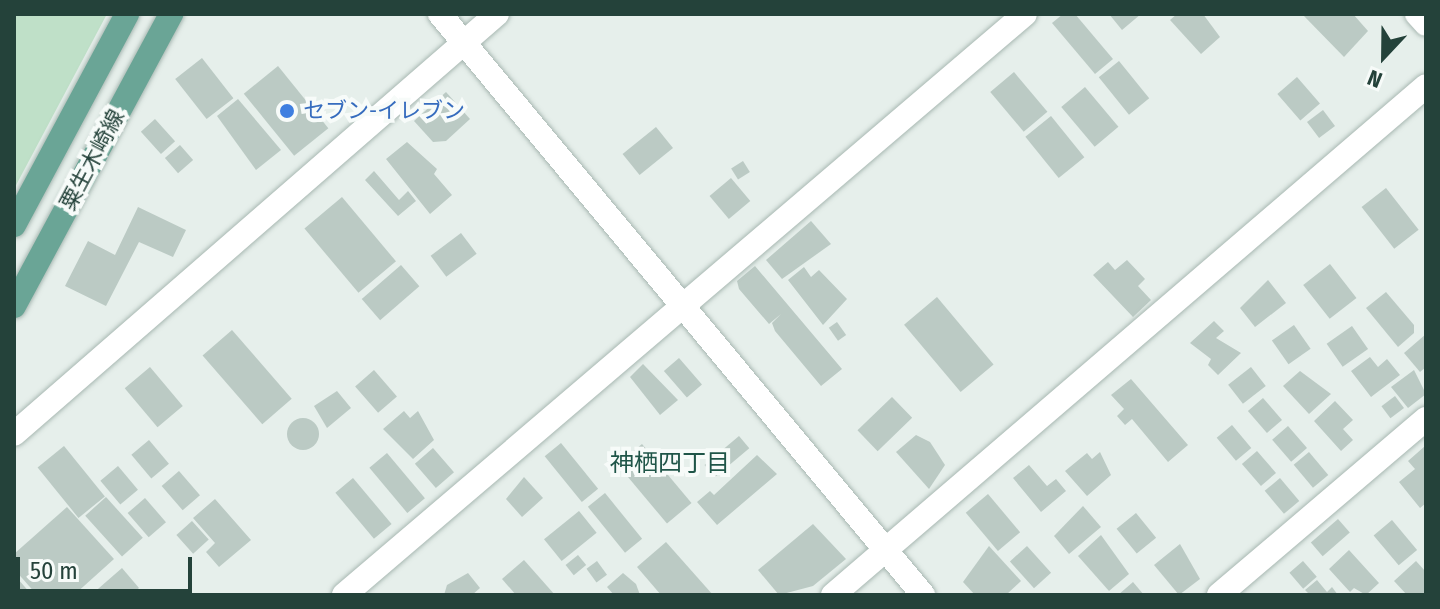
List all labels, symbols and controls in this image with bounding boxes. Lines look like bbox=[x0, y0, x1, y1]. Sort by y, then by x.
north arrow bbox=[1344, 16, 1424, 96]
text: N bbox=[1364, 64, 1386, 94]
place label: セブン-イレブン bbox=[303, 98, 465, 124]
marker: セブン-イレブン bbox=[278, 102, 296, 120]
street label: 粟生木崎線 bbox=[55, 105, 129, 215]
district label: 神栖四丁目 bbox=[610, 450, 730, 478]
scale bar bbox=[20, 541, 196, 591]
text: 50 m bbox=[30, 557, 78, 585]

